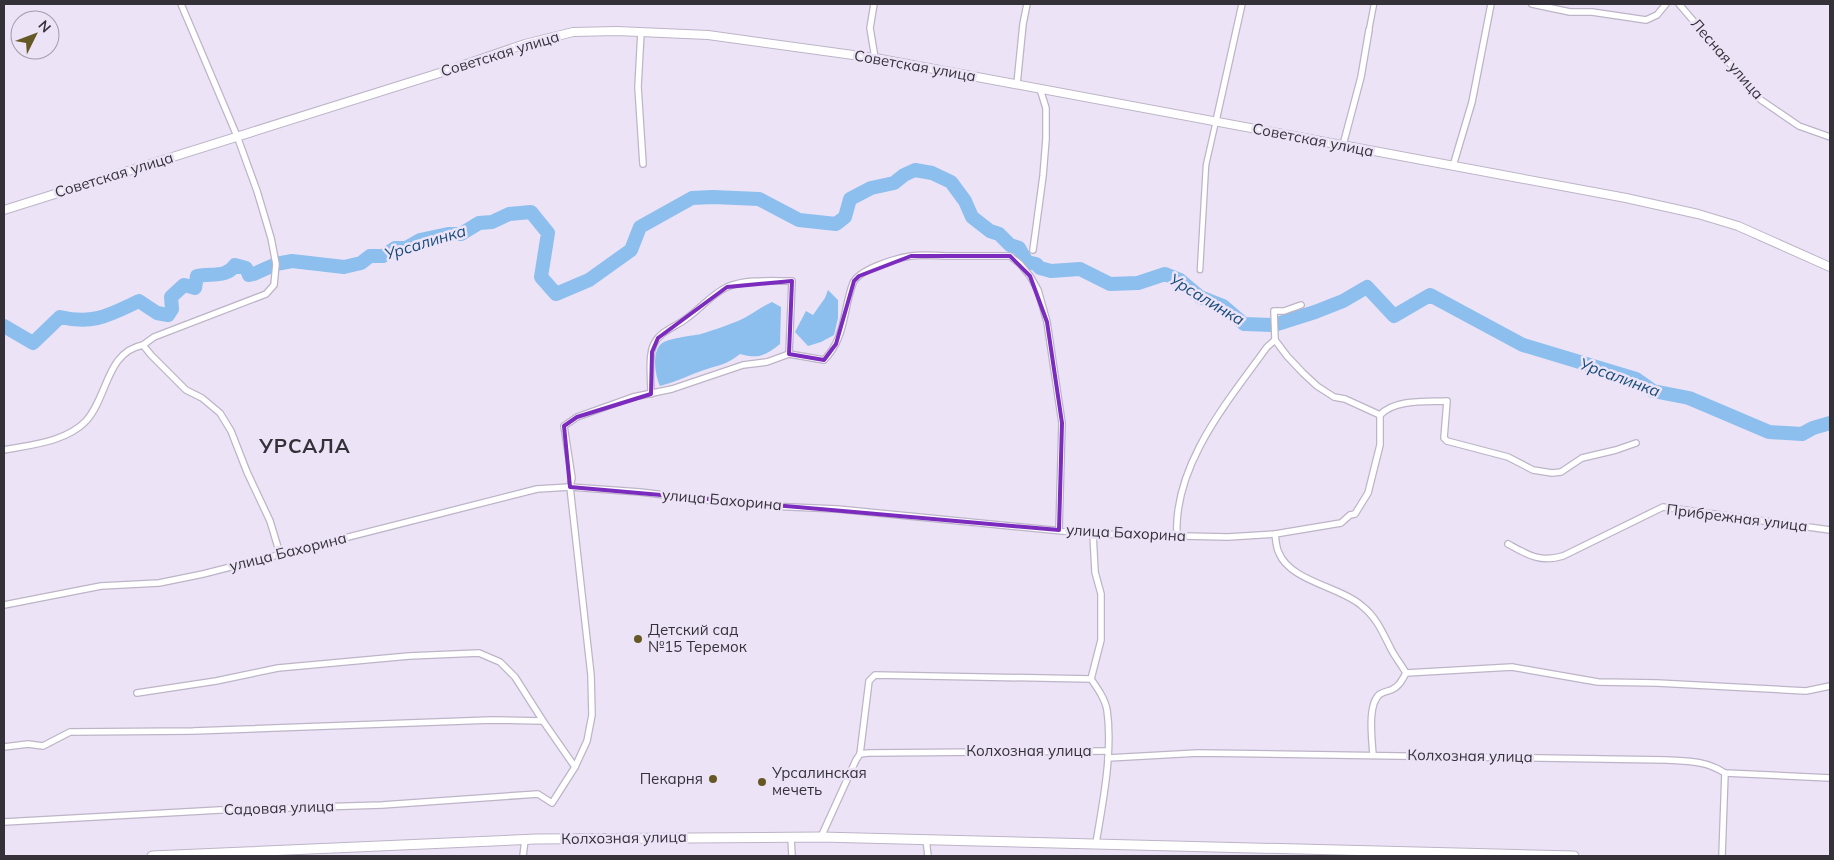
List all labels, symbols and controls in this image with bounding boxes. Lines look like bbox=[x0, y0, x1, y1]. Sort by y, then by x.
north arrow bbox=[10, 10, 60, 60]
street label: Лесная улица bbox=[1687, 14, 1768, 103]
text: N bbox=[34, 16, 55, 36]
street label: Советская улица bbox=[438, 26, 561, 81]
street label: Советская улица bbox=[853, 45, 977, 86]
street label: Советская улица bbox=[1251, 118, 1375, 161]
street label: Советская улица bbox=[52, 147, 175, 202]
water label: Урсалинка bbox=[382, 220, 468, 264]
water label: Урсалинка bbox=[1166, 269, 1248, 329]
water label: Урсалинка bbox=[1577, 353, 1663, 401]
district label: УРСАЛА bbox=[258, 433, 351, 458]
street label: улица Бахорина bbox=[662, 485, 783, 514]
street label: Прибрежная улица bbox=[1666, 499, 1809, 536]
street label: улица Бахорина bbox=[1066, 520, 1186, 545]
street label: улица Бахорина bbox=[227, 528, 348, 575]
place label: Детский сад №15 Теремок bbox=[648, 620, 748, 656]
marker: Детский сад №15 Теремок bbox=[632, 633, 644, 645]
street label: Колхозная улица bbox=[966, 741, 1092, 760]
street label: Колхозная улица bbox=[1407, 745, 1533, 766]
place label: Урсалинская мечеть bbox=[771, 763, 867, 799]
place label: Пекарня bbox=[640, 769, 703, 788]
marker: Пекарня bbox=[707, 773, 719, 785]
marker: Урсалинская мечеть bbox=[756, 776, 768, 788]
street label: Садовая улица bbox=[223, 796, 335, 819]
street label: Колхозная улица bbox=[561, 827, 687, 848]

